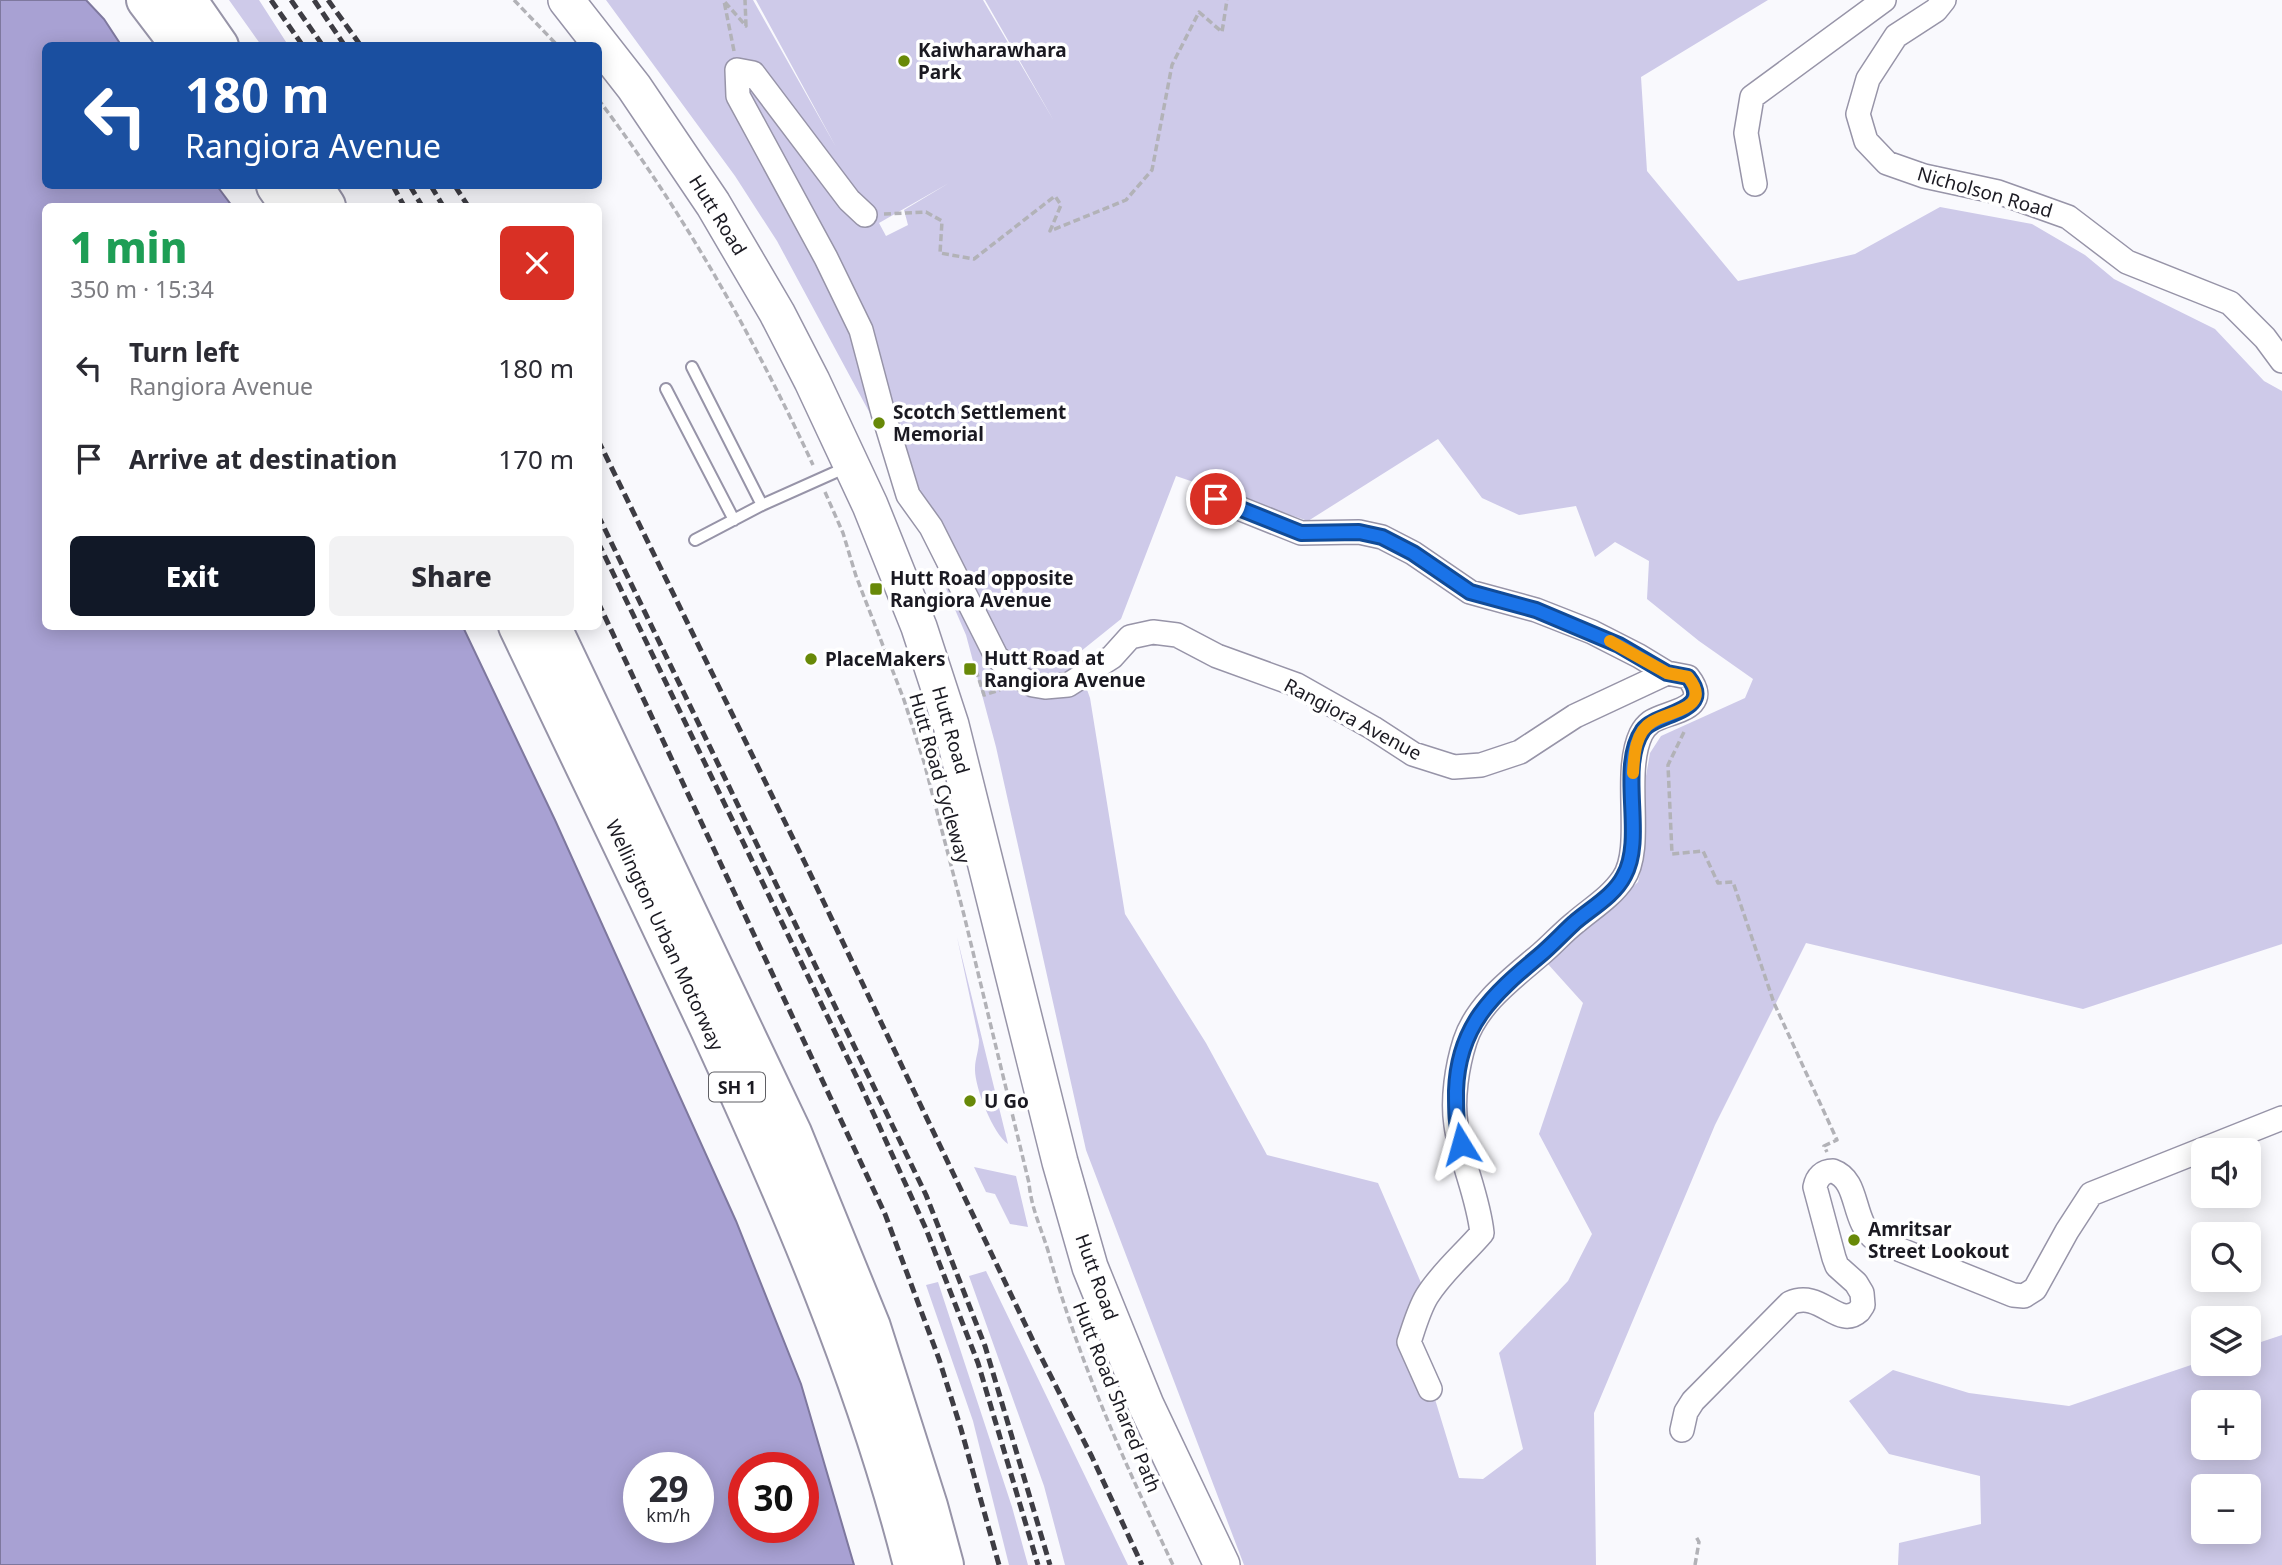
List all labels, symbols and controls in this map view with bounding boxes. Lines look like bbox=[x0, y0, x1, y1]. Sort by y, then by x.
place label: Kaiwharawhara Park bbox=[918, 37, 1067, 85]
marker: Kaiwharawhara Park bbox=[896, 53, 912, 69]
text: 180 m bbox=[185, 61, 330, 127]
icon: left bbox=[70, 70, 161, 161]
text: Rangiora Avenue bbox=[185, 124, 441, 167]
street label: Nicholson Road bbox=[1914, 160, 2056, 224]
street label: Hutt Road bbox=[683, 170, 753, 260]
text: 1 min bbox=[70, 218, 187, 275]
button: close bbox=[500, 226, 574, 300]
text: 350 m · 15:34 bbox=[70, 273, 214, 305]
text: Turn left bbox=[129, 334, 240, 370]
icon: left bbox=[70, 349, 108, 387]
text: 180 m bbox=[498, 350, 574, 386]
text: Rangiora Avenue bbox=[129, 370, 313, 402]
place label: Scotch Settlement Memorial bbox=[893, 399, 1066, 447]
marker: Scotch Settlement Memorial bbox=[871, 415, 887, 431]
icon: arrive bbox=[70, 440, 108, 478]
text: Arrive at destination bbox=[129, 441, 398, 477]
text: 170 m bbox=[498, 441, 574, 477]
pin bbox=[1186, 469, 1246, 529]
icon: arrive bbox=[1197, 480, 1235, 518]
button: Exit bbox=[70, 536, 315, 616]
button: Share bbox=[329, 536, 574, 616]
place label: Hutt Road opposite Rangiora Avenue bbox=[890, 565, 1074, 613]
marker: Hutt Road opposite Rangiora Avenue bbox=[868, 581, 884, 597]
place label: Hutt Road at Rangiora Avenue bbox=[984, 645, 1146, 693]
place label: PlaceMakers bbox=[825, 646, 945, 672]
marker: PlaceMakers bbox=[803, 651, 819, 667]
marker: Hutt Road at Rangiora Avenue bbox=[962, 661, 978, 677]
street label: Rangiora Avenue bbox=[1280, 672, 1426, 766]
street label: Hutt Road bbox=[926, 683, 976, 777]
street label: Hutt Road Cycleway bbox=[903, 690, 977, 867]
street label: Wellington Urban Motorway bbox=[600, 815, 730, 1055]
road number: SH 1 bbox=[709, 1072, 765, 1102]
place label: U Go bbox=[984, 1088, 1029, 1114]
marker: U Go bbox=[962, 1093, 978, 1109]
position arrow bbox=[1424, 1107, 1498, 1181]
map controls bbox=[2191, 1138, 2261, 1544]
button: sound bbox=[2191, 1138, 2261, 1208]
place label: Amritsar Street Lookout bbox=[1868, 1216, 2009, 1264]
button: search bbox=[2191, 1222, 2261, 1292]
street label: Hutt Road bbox=[1069, 1230, 1125, 1324]
marker: Amritsar Street Lookout bbox=[1846, 1232, 1862, 1248]
street label: Hutt Road Shared Path bbox=[1067, 1298, 1167, 1496]
button: layers bbox=[2191, 1306, 2261, 1376]
button: + bbox=[2191, 1390, 2261, 1460]
speed limit sign: 30 bbox=[728, 1452, 819, 1543]
text: 29 bbox=[648, 1465, 689, 1512]
button: − bbox=[2191, 1474, 2261, 1544]
text: km/h bbox=[646, 1503, 691, 1527]

